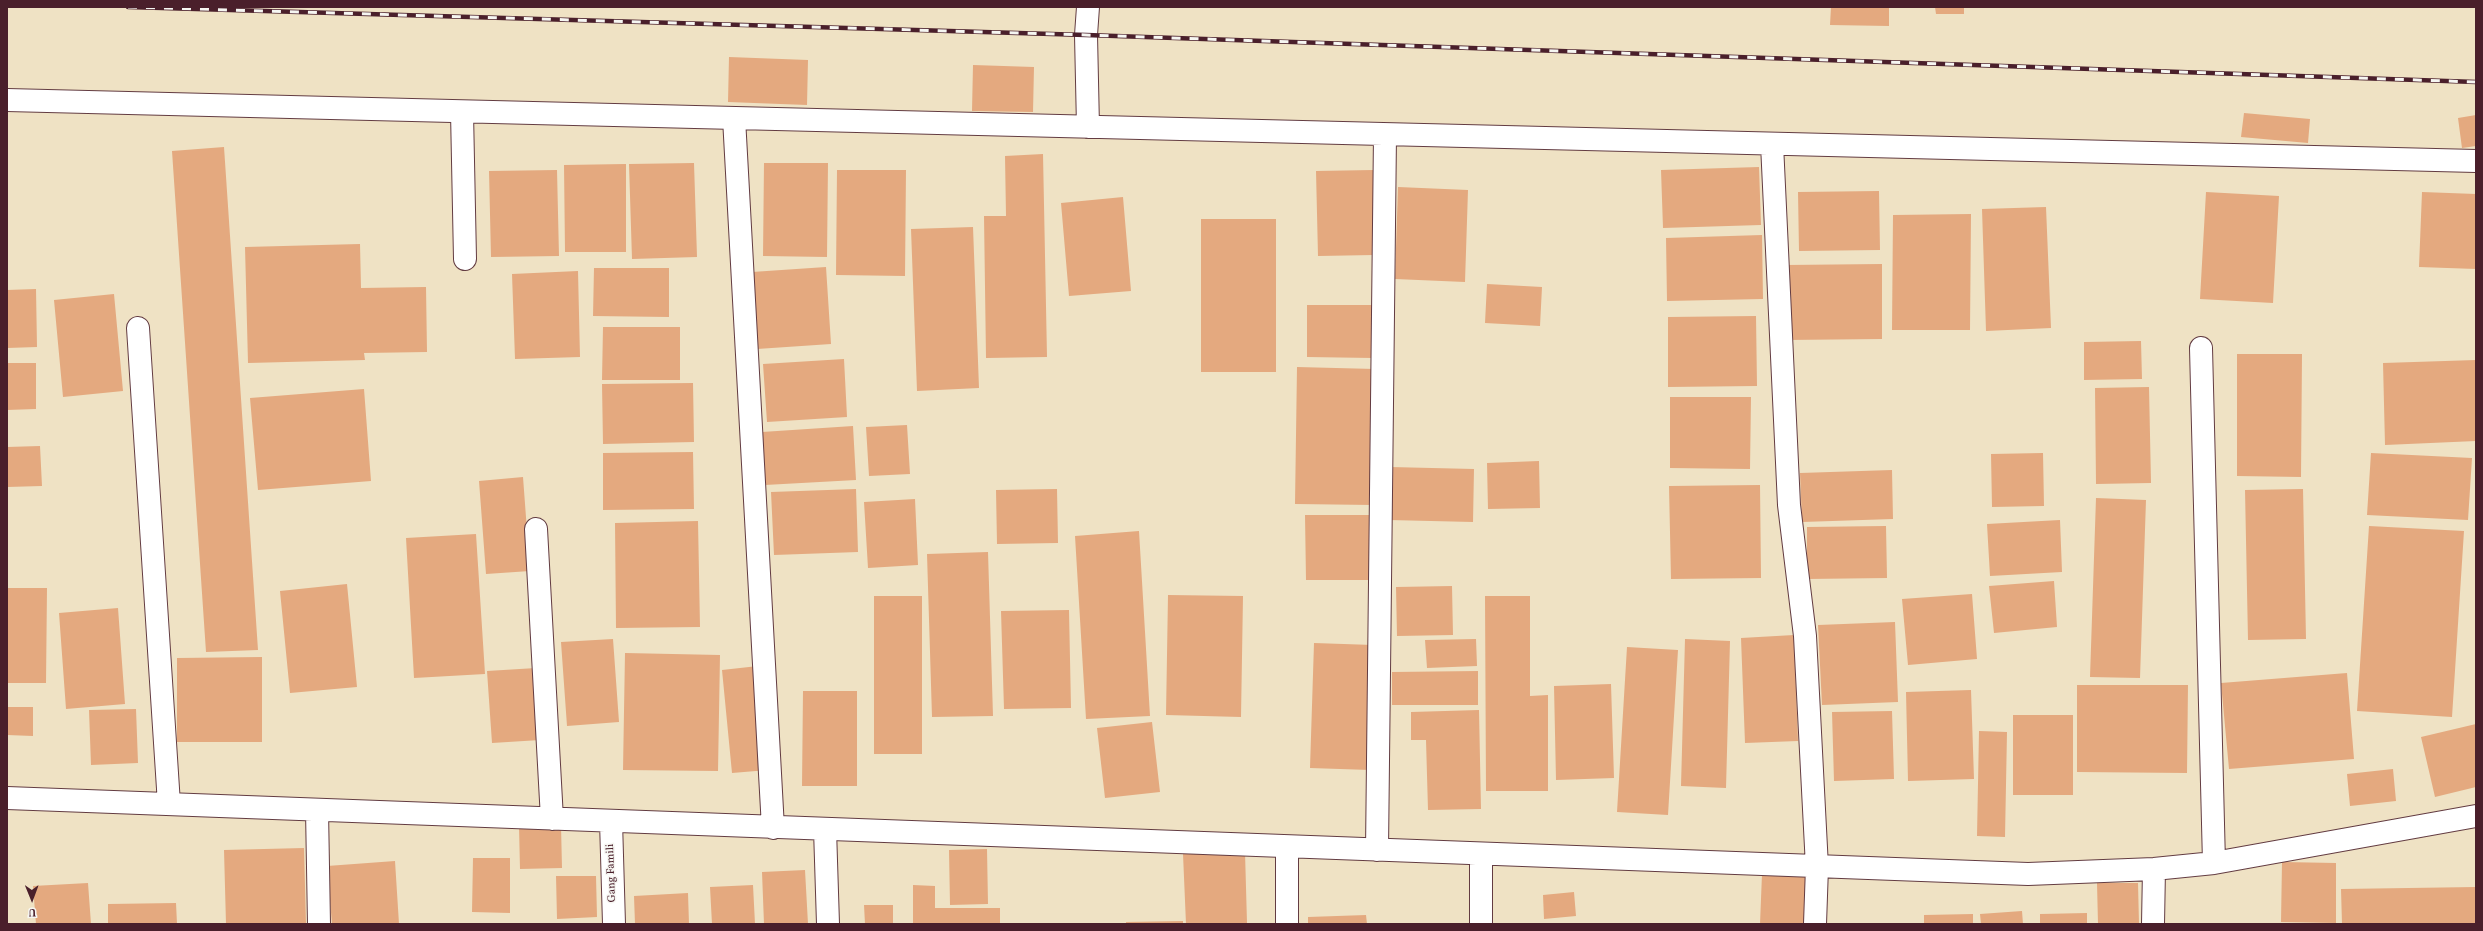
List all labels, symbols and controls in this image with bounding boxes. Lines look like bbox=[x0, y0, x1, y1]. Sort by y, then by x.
street label: Gang Famili bbox=[604, 843, 620, 903]
north arrow bbox=[12, 879, 52, 919]
text: U bbox=[28, 904, 36, 919]

